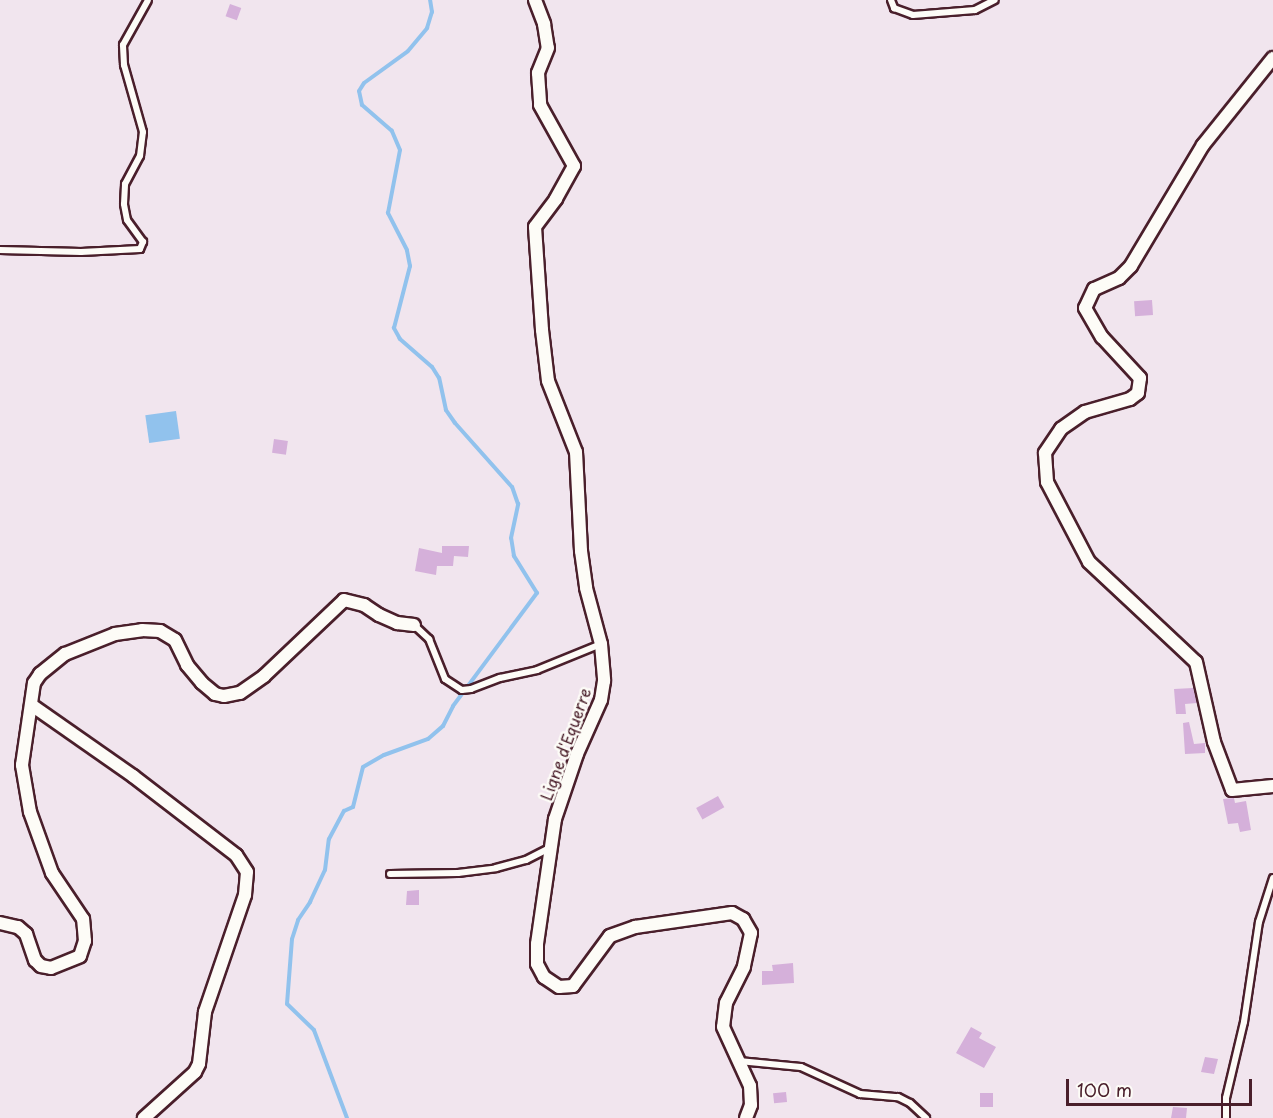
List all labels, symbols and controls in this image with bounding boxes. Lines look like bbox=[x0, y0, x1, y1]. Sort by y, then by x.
street label: Ligne d'Equerre bbox=[536, 685, 594, 803]
scale bar bbox=[1069, 1067, 1255, 1105]
text: 100 m bbox=[1077, 1076, 1132, 1103]

